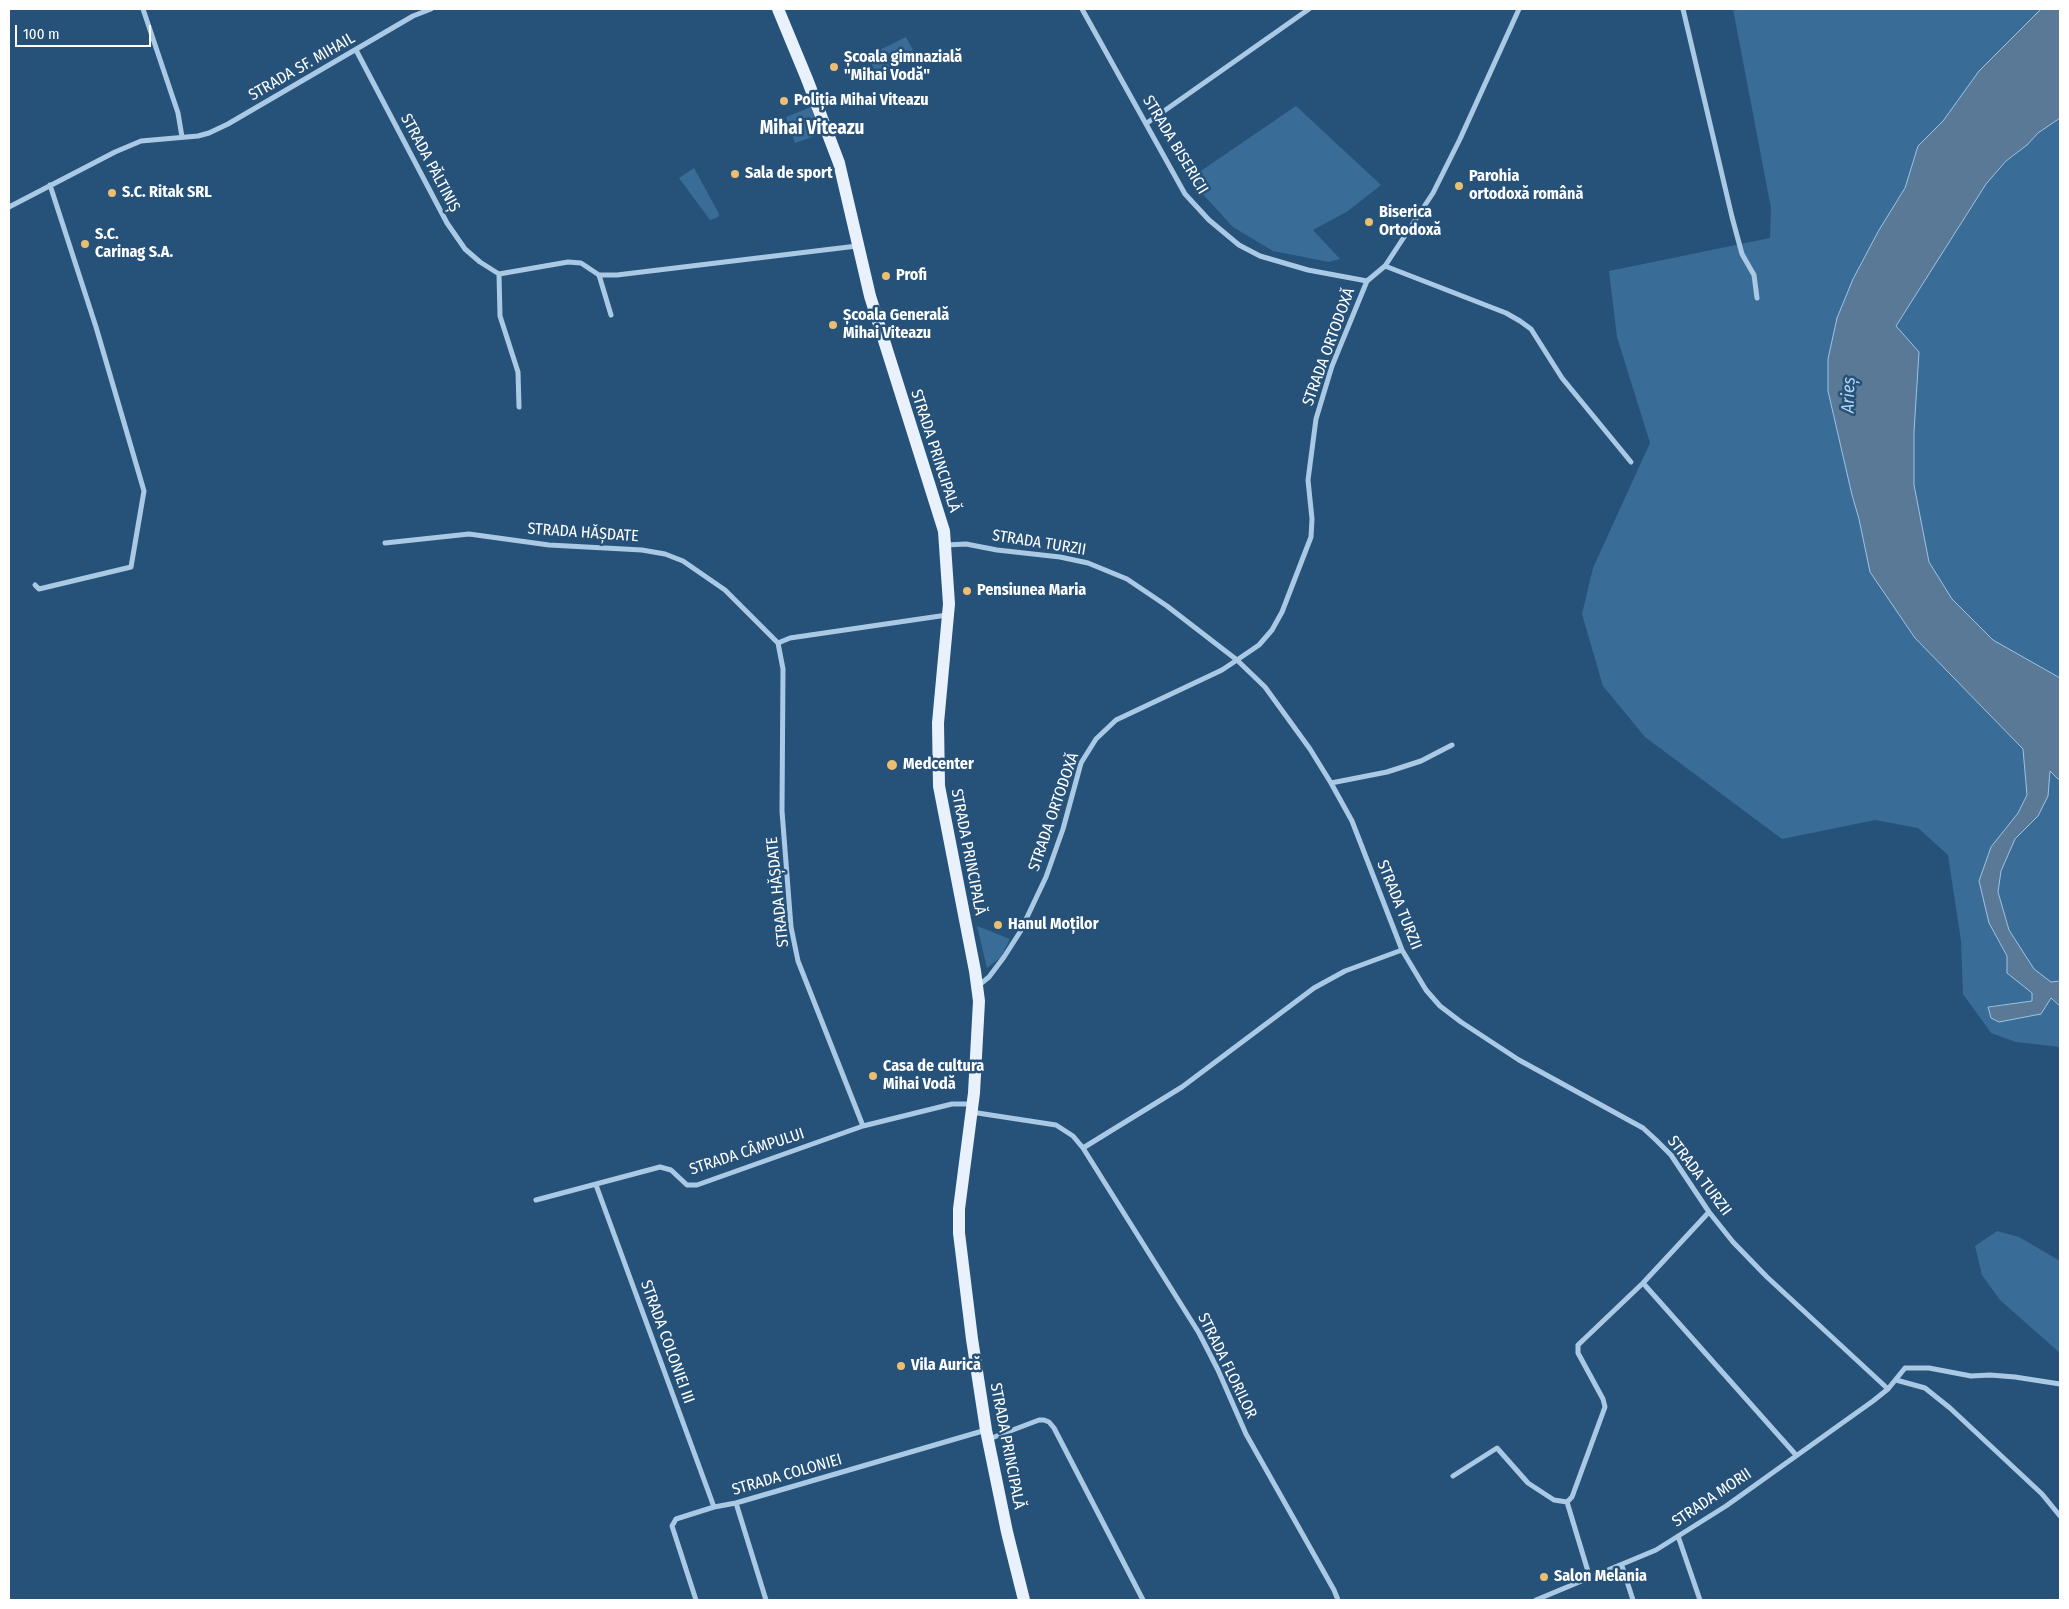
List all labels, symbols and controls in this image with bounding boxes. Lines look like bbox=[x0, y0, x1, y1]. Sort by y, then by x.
scale bar bbox=[18, 15, 154, 47]
text: 100 m bbox=[23, 25, 60, 43]
street label: STRADA SF. MIHAIL bbox=[246, 29, 358, 105]
place label: Școala gimnazială "Mihai Vodă" bbox=[844, 48, 962, 86]
marker: Școala gimnazială "Mihai Vodă" bbox=[828, 61, 840, 73]
place label: Poliția Mihai Viteazu bbox=[794, 91, 928, 111]
street label: STRADA BISERICII bbox=[1138, 92, 1212, 198]
marker: Poliția Mihai Viteazu bbox=[778, 95, 790, 107]
street label: STRADA PĂLTINIȘ bbox=[396, 111, 464, 215]
district label: Mihai Viteazu bbox=[760, 118, 864, 140]
place label: Sala de sport bbox=[745, 164, 833, 184]
place label: Parohia ortodoxă română bbox=[1469, 167, 1583, 205]
marker: Sala de sport bbox=[729, 168, 741, 180]
marker: Parohia ortodoxă română bbox=[1453, 180, 1465, 192]
place label: S.C. Ritak SRL bbox=[122, 183, 212, 203]
marker: S.C. Ritak SRL bbox=[106, 187, 118, 199]
place label: Biserica Ortodoxă bbox=[1379, 203, 1441, 241]
marker: Biserica Ortodoxă bbox=[1363, 216, 1375, 228]
place label: S.C. Carinag S.A. bbox=[95, 225, 173, 263]
marker: S.C. Carinag S.A. bbox=[79, 238, 91, 250]
place label: Profi bbox=[896, 266, 927, 286]
marker: Profi bbox=[880, 270, 892, 282]
street label: STRADA ORTODOXĂ bbox=[1299, 285, 1359, 409]
place label: Școala Generală Mihai Viteazu bbox=[843, 306, 949, 344]
marker: Școala Generală Mihai Viteazu bbox=[827, 319, 839, 331]
water label: Arieș bbox=[1838, 376, 1860, 414]
street label: STRADA PRINCIPALĂ bbox=[906, 387, 964, 515]
street label: STRADA HĂȘDATE bbox=[527, 520, 639, 546]
street label: STRADA TURZII bbox=[991, 526, 1087, 560]
place label: Pensiunea Maria bbox=[977, 581, 1086, 601]
marker: Pensiunea Maria bbox=[961, 585, 973, 597]
street label: STRADA ORTODOXĂ bbox=[1025, 750, 1083, 874]
place label: Medcenter bbox=[903, 755, 974, 775]
marker: Medcenter bbox=[885, 758, 899, 772]
street label: STRADA PRINCIPALĂ bbox=[946, 787, 990, 917]
street label: STRADA HĂȘDATE bbox=[763, 836, 793, 948]
street label: STRADA TURZII bbox=[1372, 857, 1426, 953]
place label: Hanul Moților bbox=[1008, 915, 1098, 935]
marker: Hanul Moților bbox=[992, 919, 1004, 931]
place label: Casa de cultura Mihai Vodă bbox=[883, 1057, 984, 1095]
marker: Casa de cultura Mihai Vodă bbox=[867, 1070, 879, 1082]
street label: STRADA CÂMPULUI bbox=[687, 1124, 807, 1180]
street label: STRADA TURZII bbox=[1663, 1132, 1735, 1220]
street label: STRADA COLONIEI III bbox=[636, 1278, 698, 1406]
street label: STRADA FLORILOR bbox=[1193, 1310, 1261, 1422]
place label: Vila Aurică bbox=[911, 1356, 981, 1376]
marker: Vila Aurică bbox=[895, 1360, 907, 1372]
street label: STRADA PRINCIPALĂ bbox=[985, 1381, 1029, 1511]
street label: STRADA COLONIEI bbox=[730, 1450, 844, 1500]
street label: STRADA MORII bbox=[1669, 1464, 1755, 1532]
place label: Salon Melania bbox=[1554, 1567, 1647, 1587]
marker: Salon Melania bbox=[1538, 1571, 1550, 1583]

